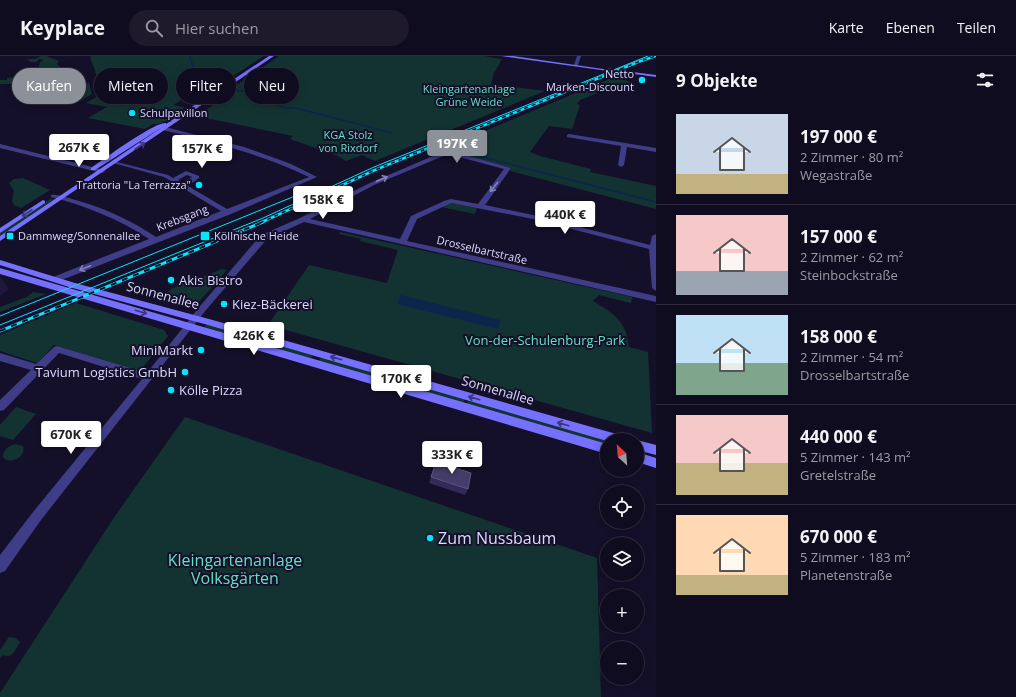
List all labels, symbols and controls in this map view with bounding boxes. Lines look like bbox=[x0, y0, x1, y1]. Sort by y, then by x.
search box bbox=[129, 10, 409, 46]
text: Keyplace bbox=[20, 15, 105, 41]
icon: search bbox=[143, 17, 165, 39]
text: Hier suchen bbox=[175, 18, 259, 38]
text: Karte bbox=[829, 18, 864, 37]
text: Ebenen bbox=[886, 18, 935, 37]
text: Teilen bbox=[957, 18, 996, 37]
place label: Netto Marken-Discount bbox=[546, 66, 634, 94]
chip: Kaufen bbox=[12, 68, 86, 104]
chip: Mieten bbox=[94, 68, 168, 104]
chip: Filter bbox=[176, 68, 236, 104]
chip: Neu bbox=[244, 68, 299, 104]
text: 9 Objekte bbox=[676, 69, 758, 92]
icon: filters bbox=[974, 69, 996, 91]
marker: Netto Marken-Discount bbox=[637, 75, 647, 85]
park label: Kleingartenanlage Grüne Weide bbox=[423, 81, 515, 109]
place label: Schulpavillon bbox=[140, 105, 208, 120]
marker: Schulpavillon bbox=[127, 108, 137, 118]
text: 197 000 € bbox=[800, 125, 877, 148]
park label: KGA Stolz von Rixdorf bbox=[319, 127, 379, 155]
pin: 197K € bbox=[424, 130, 490, 164]
icon: home bbox=[708, 130, 756, 178]
pin: 267K € bbox=[46, 134, 112, 168]
text: 197K € bbox=[436, 134, 478, 152]
pin: 157K € bbox=[169, 135, 235, 169]
text: 267K € bbox=[58, 138, 100, 156]
text: 157K € bbox=[181, 139, 223, 157]
one-way arrow bbox=[135, 142, 146, 150]
text: 2 Zimmer · 80 m² bbox=[800, 148, 903, 166]
text: Wegastraße bbox=[800, 166, 872, 184]
one-way arrow bbox=[376, 175, 388, 183]
place label: Trattoria "La Terrazza" bbox=[76, 177, 191, 192]
marker: Trattoria "La Terrazza" bbox=[194, 180, 204, 190]
one-way arrow bbox=[489, 182, 498, 193]
pin: 158K € bbox=[290, 186, 356, 220]
text: 158K € bbox=[302, 190, 344, 208]
street label: Krebsgang bbox=[154, 201, 210, 234]
pin: 440K € bbox=[532, 201, 598, 235]
text: 440K € bbox=[544, 205, 586, 223]
one-way arrow bbox=[22, 209, 33, 217]
text: 157 000 € bbox=[800, 225, 877, 248]
place label: Dammweg/Sonnenallee bbox=[18, 228, 140, 243]
place label: Köllnische Heide bbox=[214, 228, 299, 243]
marker: Köllnische Heide bbox=[199, 230, 211, 242]
marker: Dammweg/Sonnenallee bbox=[5, 231, 15, 241]
icon: home bbox=[708, 231, 756, 279]
street label: Drosselbartstraße bbox=[435, 232, 529, 267]
text: 2 Zimmer · 62 m² bbox=[800, 248, 903, 266]
one-way arrow bbox=[79, 264, 91, 272]
text: Steinbockstraße bbox=[800, 266, 898, 284]
place label: Akis Bistro bbox=[179, 271, 243, 289]
marker: Akis Bistro bbox=[166, 275, 176, 285]
street label: Sonnenallee bbox=[125, 277, 201, 313]
place label: Kiez-Bäckerei bbox=[232, 295, 313, 313]
marker: Kiez-Bäckerei bbox=[219, 299, 229, 309]
one-way arrow bbox=[134, 309, 147, 316]
pin: 426K € bbox=[221, 322, 287, 356]
text: 158 000 € bbox=[800, 325, 877, 348]
text: 426K € bbox=[233, 326, 275, 344]
park label: Von-der-Schulenburg-Park bbox=[465, 331, 625, 349]
icon: home bbox=[708, 331, 756, 379]
place label: MiniMarkt bbox=[131, 341, 193, 359]
marker: MiniMarkt bbox=[196, 345, 206, 355]
text: 2 Zimmer · 54 m² bbox=[800, 348, 903, 366]
one-way arrow bbox=[330, 354, 343, 361]
place label: Tavium Logistics GmbH bbox=[36, 363, 177, 381]
pin: 170K € bbox=[368, 365, 434, 399]
text: Drosselbartstraße bbox=[800, 366, 909, 384]
marker: Tavium Logistics GmbH bbox=[180, 367, 190, 377]
text: 170K € bbox=[380, 369, 422, 387]
street label: Sonnenallee bbox=[460, 371, 536, 409]
place label: Kölle Pizza bbox=[179, 381, 243, 399]
marker: Kölle Pizza bbox=[166, 385, 176, 395]
one-way arrow bbox=[468, 394, 481, 401]
one-way arrow bbox=[557, 420, 570, 427]
pin: 670K € bbox=[38, 421, 104, 455]
text: 670K € bbox=[50, 425, 92, 443]
text: 440 000 € bbox=[800, 425, 877, 448]
icon: home bbox=[708, 431, 756, 479]
north arrow bbox=[600, 433, 644, 477]
map controls bbox=[600, 433, 644, 685]
pin: 333K € bbox=[419, 441, 485, 475]
text: 333K € bbox=[431, 445, 473, 463]
text: 5 Zimmer · 143 m² bbox=[800, 448, 911, 466]
text: Gretelstraße bbox=[800, 466, 876, 484]
button: locate bbox=[600, 485, 644, 529]
text: 670 000 € bbox=[800, 525, 877, 548]
place label: Zum Nussbaum bbox=[438, 527, 556, 549]
icon: home bbox=[708, 531, 756, 579]
marker: Zum Nussbaum bbox=[425, 533, 435, 543]
button: layers bbox=[600, 537, 644, 581]
text: 5 Zimmer · 183 m² bbox=[800, 548, 911, 566]
park label: Kleingartenanlage Volksgärten bbox=[168, 549, 302, 589]
text: Planetenstraße bbox=[800, 566, 892, 584]
button: + bbox=[600, 589, 644, 633]
button: − bbox=[600, 641, 644, 685]

